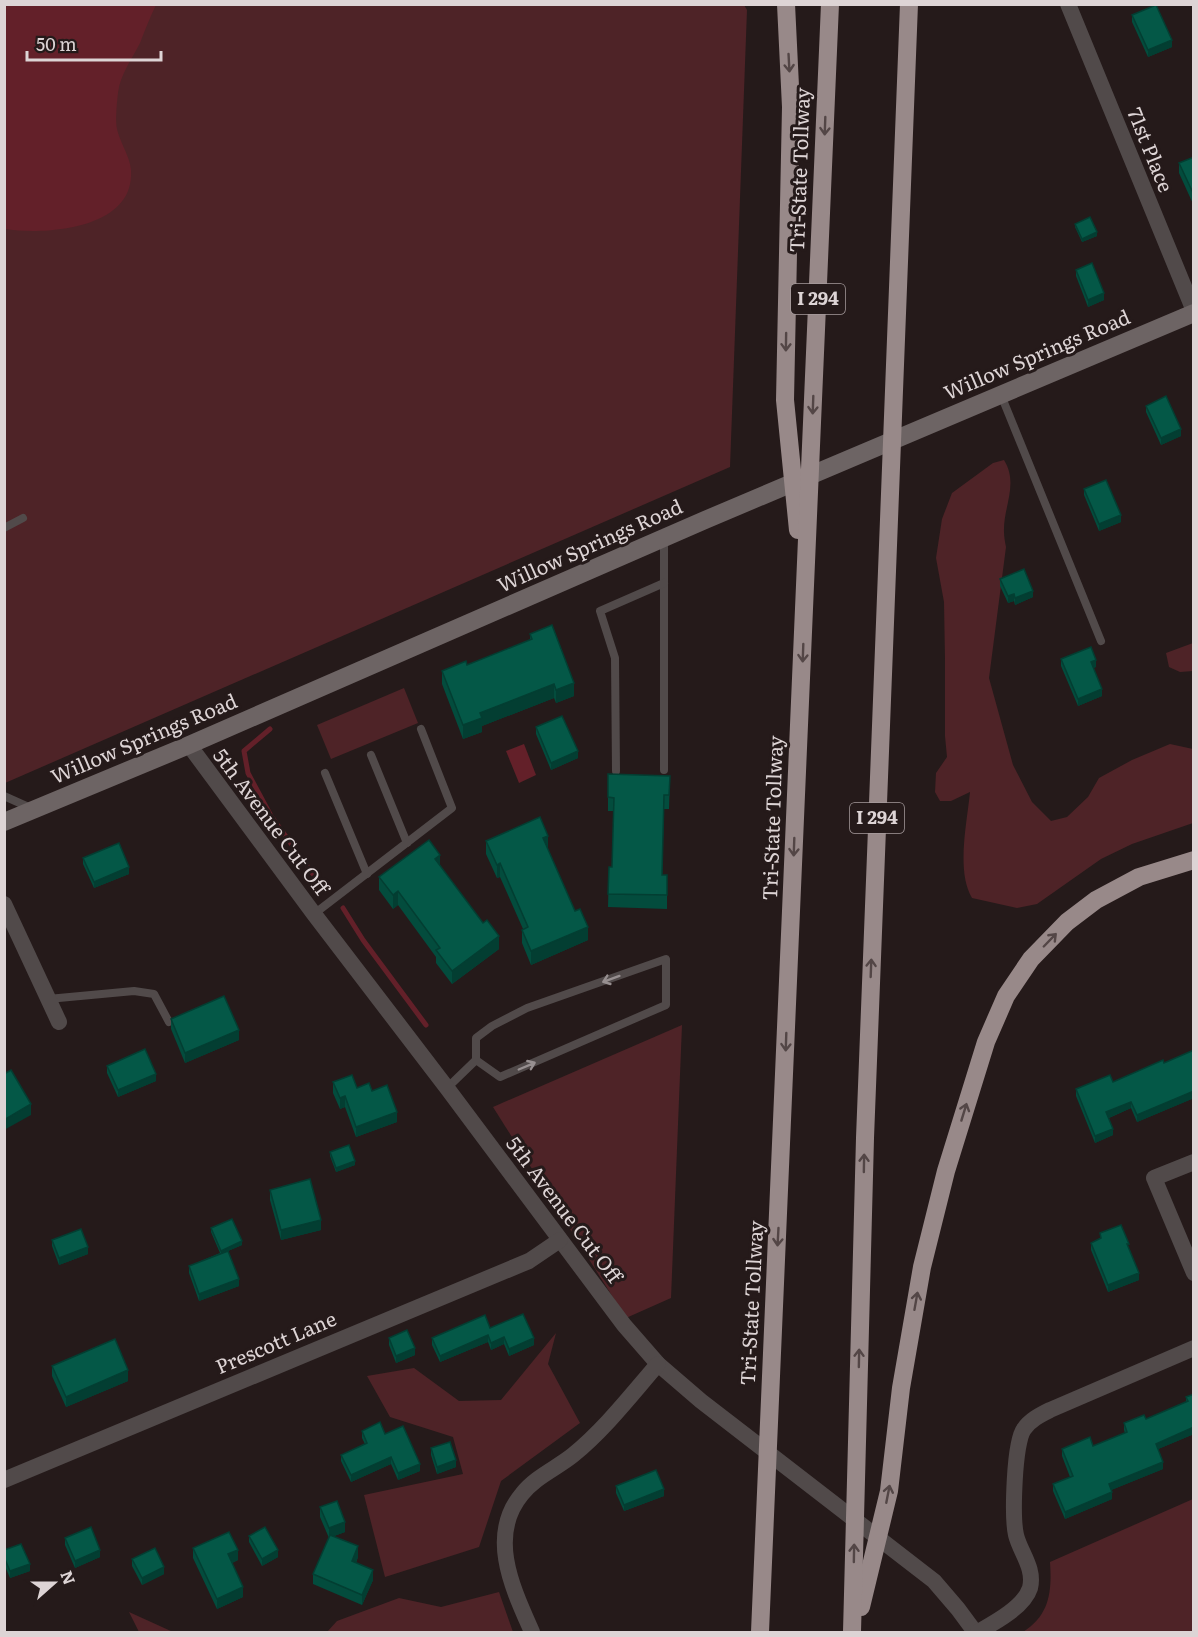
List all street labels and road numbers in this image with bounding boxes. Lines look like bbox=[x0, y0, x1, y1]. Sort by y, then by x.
street label: Tri-State Tollway bbox=[780, 86, 816, 253]
street label: 71st Place bbox=[1121, 102, 1182, 196]
road number: I 294 bbox=[791, 284, 845, 314]
street label: Willow Springs Road bbox=[938, 300, 1134, 406]
street label: Willow Springs Road bbox=[492, 490, 687, 599]
street label: Willow Springs Road bbox=[45, 684, 241, 790]
street label: Tri-State Tollway bbox=[753, 734, 789, 901]
street label: 5th Avenue Cut Off bbox=[207, 741, 339, 902]
road number: I 294 bbox=[850, 803, 904, 833]
street label: 5th Avenue Cut Off bbox=[500, 1129, 632, 1290]
street label: Tri-State Tollway bbox=[731, 1219, 769, 1386]
street label: Prescott Lane bbox=[210, 1302, 340, 1380]

